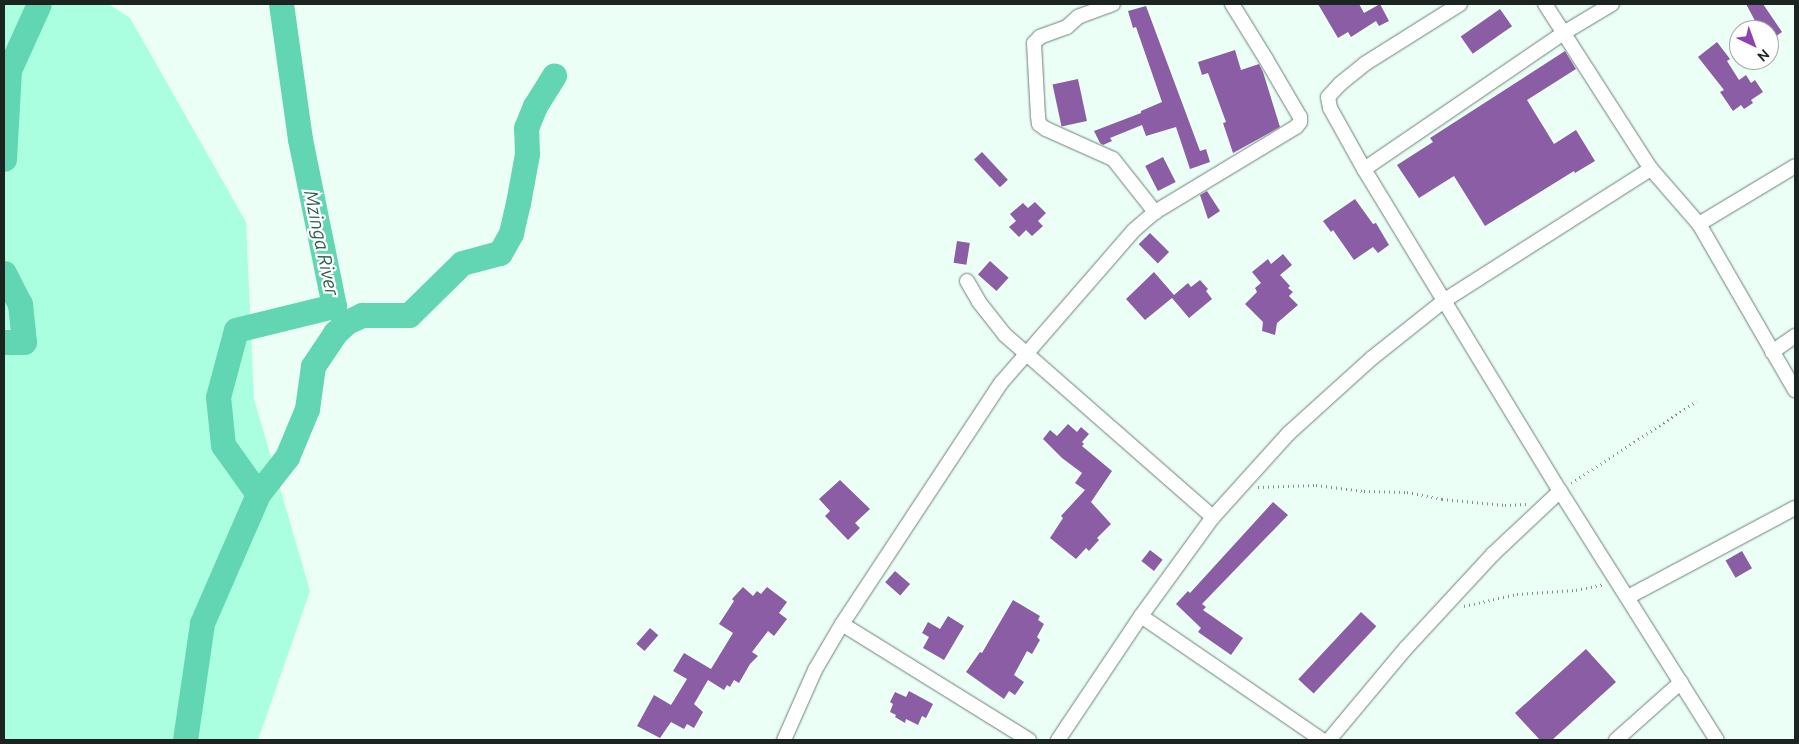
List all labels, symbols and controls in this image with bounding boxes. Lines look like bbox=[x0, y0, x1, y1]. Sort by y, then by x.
north arrow bbox=[1729, 20, 1779, 70]
text: N bbox=[1754, 46, 1773, 65]
water label: Mzinga River bbox=[299, 188, 343, 298]

